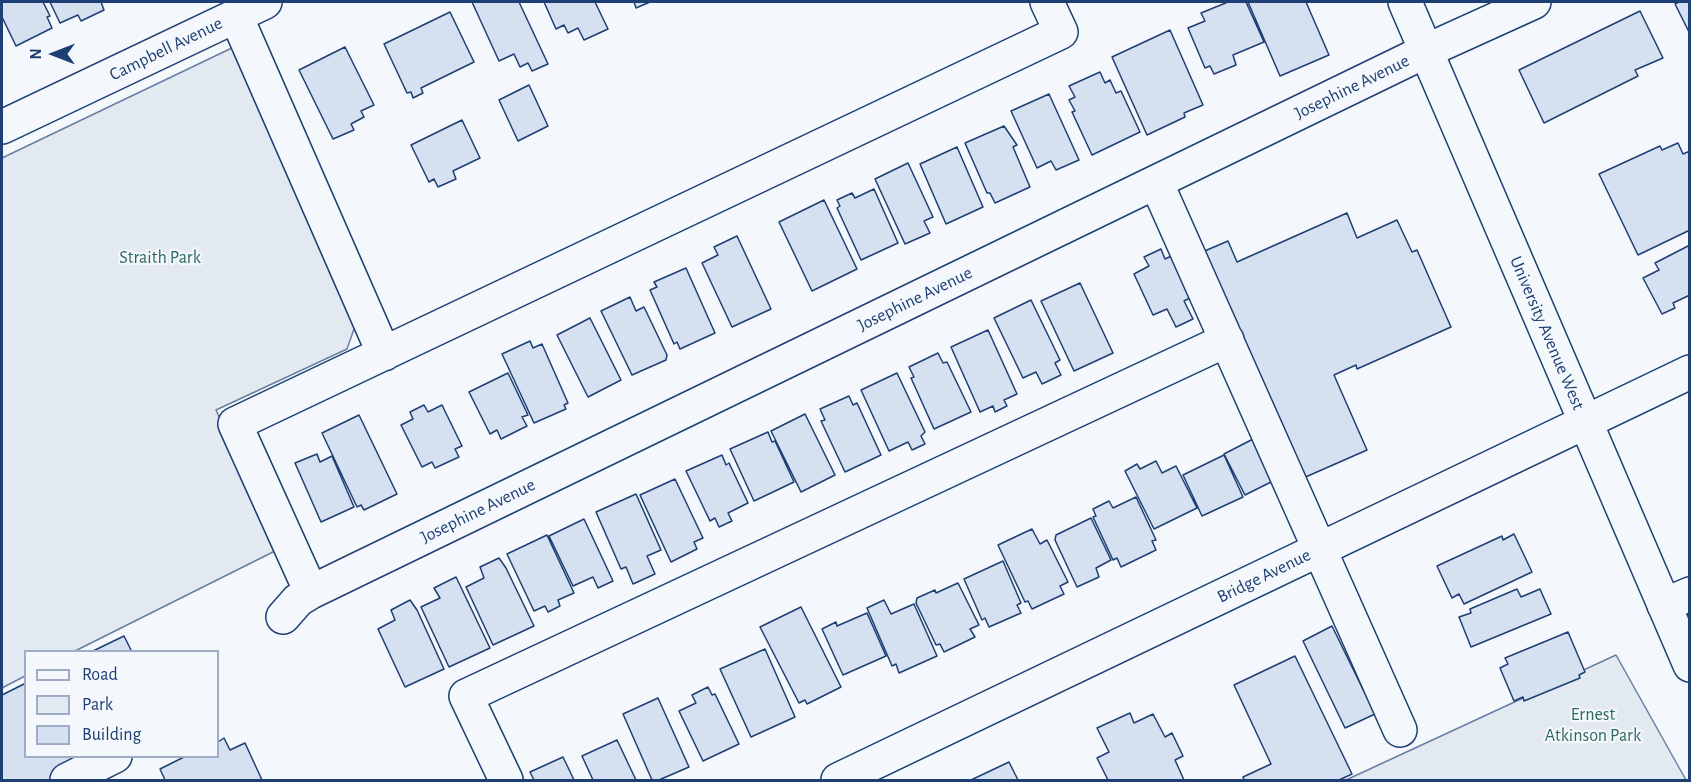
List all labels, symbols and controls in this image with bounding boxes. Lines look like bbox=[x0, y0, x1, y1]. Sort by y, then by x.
street label: Campbell Avenue bbox=[106, 12, 226, 86]
north arrow bbox=[24, 24, 84, 84]
text: N bbox=[28, 48, 44, 60]
street label: Josephine Avenue bbox=[1291, 50, 1413, 124]
park label: Straith Park bbox=[119, 247, 201, 269]
street label: University Avenue West bbox=[1505, 253, 1589, 413]
street label: Josephine Avenue bbox=[854, 262, 976, 336]
street label: Josephine Avenue bbox=[417, 474, 539, 548]
street label: Bridge Avenue bbox=[1214, 544, 1314, 608]
legend bbox=[24, 650, 219, 758]
text: Road bbox=[82, 666, 118, 684]
text: Park bbox=[82, 696, 113, 714]
park label: Ernest Atkinson Park bbox=[1545, 704, 1641, 746]
text: Building bbox=[82, 726, 141, 744]

